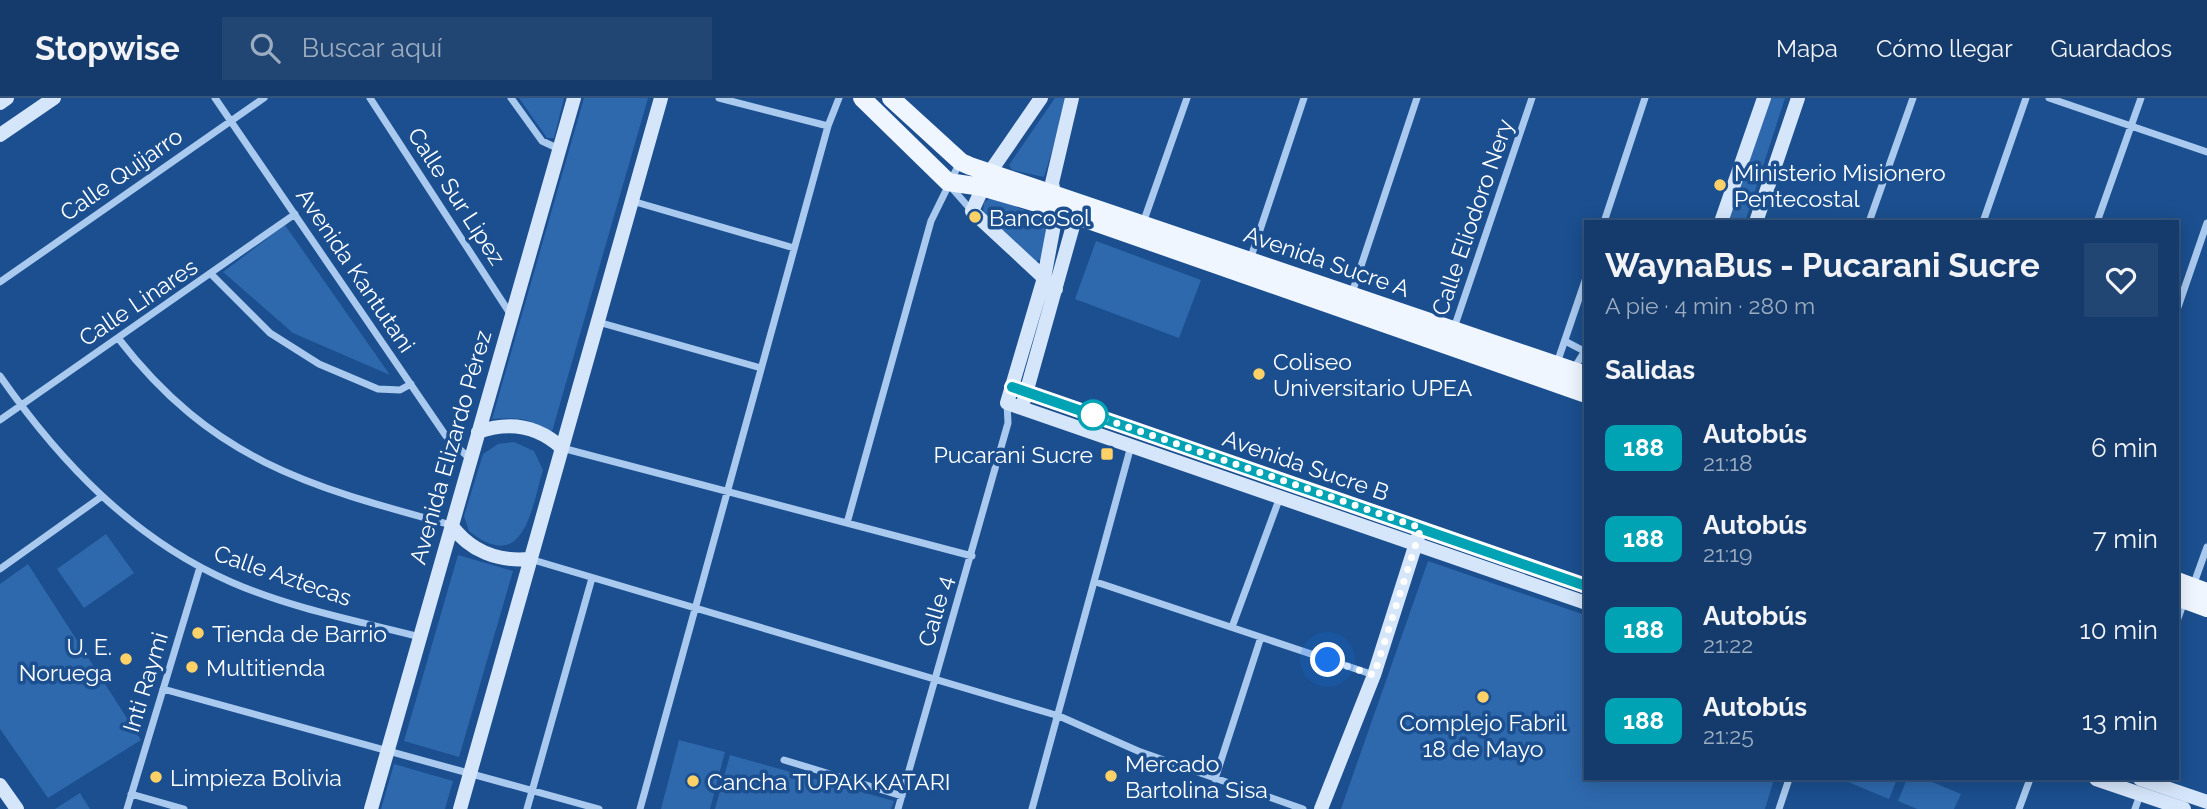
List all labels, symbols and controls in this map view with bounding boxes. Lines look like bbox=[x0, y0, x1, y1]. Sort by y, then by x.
search box bbox=[222, 17, 712, 80]
text: Stopwise bbox=[35, 29, 180, 68]
icon: search bbox=[246, 29, 284, 67]
text: Buscar aquí bbox=[302, 33, 442, 63]
text: Mapa bbox=[1776, 34, 1838, 63]
text: Cómo llegar bbox=[1876, 34, 2013, 63]
text: Guardados bbox=[2051, 34, 2172, 63]
street label: Calle Eliodoro Nery bbox=[1426, 115, 1518, 319]
street label: Calle Quijarro bbox=[55, 122, 187, 226]
street label: Calle Sur Lipez bbox=[403, 122, 511, 270]
place label: Ministerio Misionero Pentecostal bbox=[1734, 159, 1946, 212]
marker: Ministerio Misionero Pentecostal bbox=[1712, 177, 1728, 193]
street label: Avenida Kantutani bbox=[291, 183, 421, 357]
place label: BancoSol bbox=[989, 204, 1091, 231]
marker: BancoSol bbox=[967, 209, 983, 225]
street label: Avenida Sucre A bbox=[1241, 220, 1414, 302]
button: heart bbox=[2084, 243, 2158, 317]
text: WaynaBus - Pucarani Sucre bbox=[1605, 246, 2040, 285]
street label: Calle Linares bbox=[74, 253, 202, 351]
text: A pie · 4 min · 280 m bbox=[1605, 292, 1815, 319]
street label: Avenida Elizardo Pérez bbox=[404, 327, 496, 567]
place label: Coliseo Universitario UPEA bbox=[1273, 348, 1473, 401]
text: Salidas bbox=[1605, 355, 1695, 385]
marker: Coliseo Universitario UPEA bbox=[1251, 366, 1267, 382]
unlabelled marker bbox=[1078, 400, 1108, 430]
text: Autobús bbox=[1703, 419, 1807, 449]
street label: Avenida Sucre B bbox=[1219, 424, 1393, 506]
text: 188 bbox=[1623, 433, 1664, 462]
text: 6 min bbox=[2091, 433, 2158, 463]
place label: Pucarani Sucre bbox=[934, 441, 1093, 468]
marker: Pucarani Sucre bbox=[1099, 446, 1115, 462]
text: 21:18 bbox=[1703, 449, 1753, 476]
text: Autobús bbox=[1703, 510, 1807, 540]
text: 188 bbox=[1623, 524, 1664, 553]
text: 7 min bbox=[2093, 524, 2158, 554]
street label: Calle Aztecas bbox=[211, 539, 355, 611]
text: 21:19 bbox=[1703, 540, 1752, 567]
street label: Calle 4 bbox=[912, 572, 958, 650]
text: Autobús bbox=[1703, 601, 1807, 631]
text: 188 bbox=[1623, 615, 1664, 644]
text: 10 min bbox=[2080, 615, 2158, 645]
place label: Tienda de Barrio bbox=[212, 620, 387, 647]
marker: Tienda de Barrio bbox=[190, 625, 206, 641]
street label: Inti Raymi bbox=[117, 629, 173, 735]
text: 21:22 bbox=[1703, 631, 1753, 658]
place label: U. E. Noruega bbox=[19, 633, 112, 686]
your location bbox=[1310, 642, 1345, 677]
marker: U. E. Noruega bbox=[118, 651, 134, 667]
place label: Multitienda bbox=[206, 654, 325, 681]
marker: Multitienda bbox=[184, 659, 200, 675]
marker: Complejo Fabril 18 de Mayo bbox=[1475, 689, 1491, 705]
text: Autobús bbox=[1703, 692, 1807, 722]
text: 188 bbox=[1623, 706, 1664, 735]
text: 13 min bbox=[2082, 706, 2158, 736]
place label: Complejo Fabril 18 de Mayo bbox=[1399, 709, 1567, 762]
text: 21:25 bbox=[1703, 722, 1754, 749]
place label: Mercado Bartolina Sisa bbox=[1125, 750, 1268, 803]
place label: Limpieza Bolivia bbox=[170, 764, 342, 791]
place label: Cancha TUPAK KATARI bbox=[707, 768, 951, 795]
marker: Mercado Bartolina Sisa bbox=[1103, 768, 1119, 784]
marker: Limpieza Bolivia bbox=[148, 769, 164, 785]
marker: Cancha TUPAK KATARI bbox=[685, 773, 701, 789]

